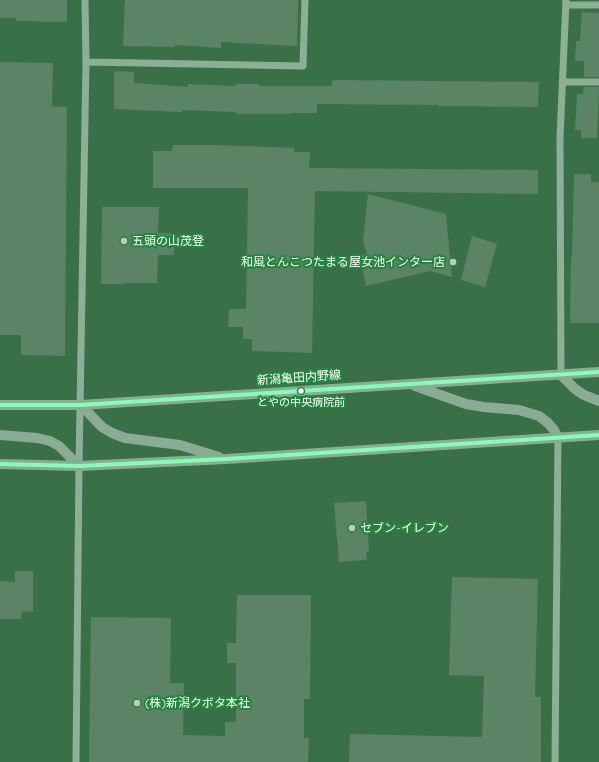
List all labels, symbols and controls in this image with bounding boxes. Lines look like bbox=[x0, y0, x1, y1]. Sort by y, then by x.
place label: 五頭の山茂登 bbox=[132, 234, 204, 248]
marker: 五頭の山茂登 bbox=[119, 236, 129, 246]
place label: 和風とんこつたまる屋女池インター店 bbox=[241, 255, 445, 269]
marker: 和風とんこつたまる屋女池インター店 bbox=[448, 257, 458, 267]
street label: 新潟亀田内野線 bbox=[257, 368, 341, 388]
marker: とやの中央病院前 bbox=[296, 386, 306, 396]
place label: とやの中央病院前 bbox=[257, 396, 345, 410]
place label: セブン-イレブン bbox=[360, 521, 449, 535]
marker: セブン-イレブン bbox=[347, 523, 357, 533]
place label: (株)新潟クボタ本社 bbox=[145, 696, 250, 710]
marker: (株)新潟クボタ本社 bbox=[132, 698, 142, 708]

